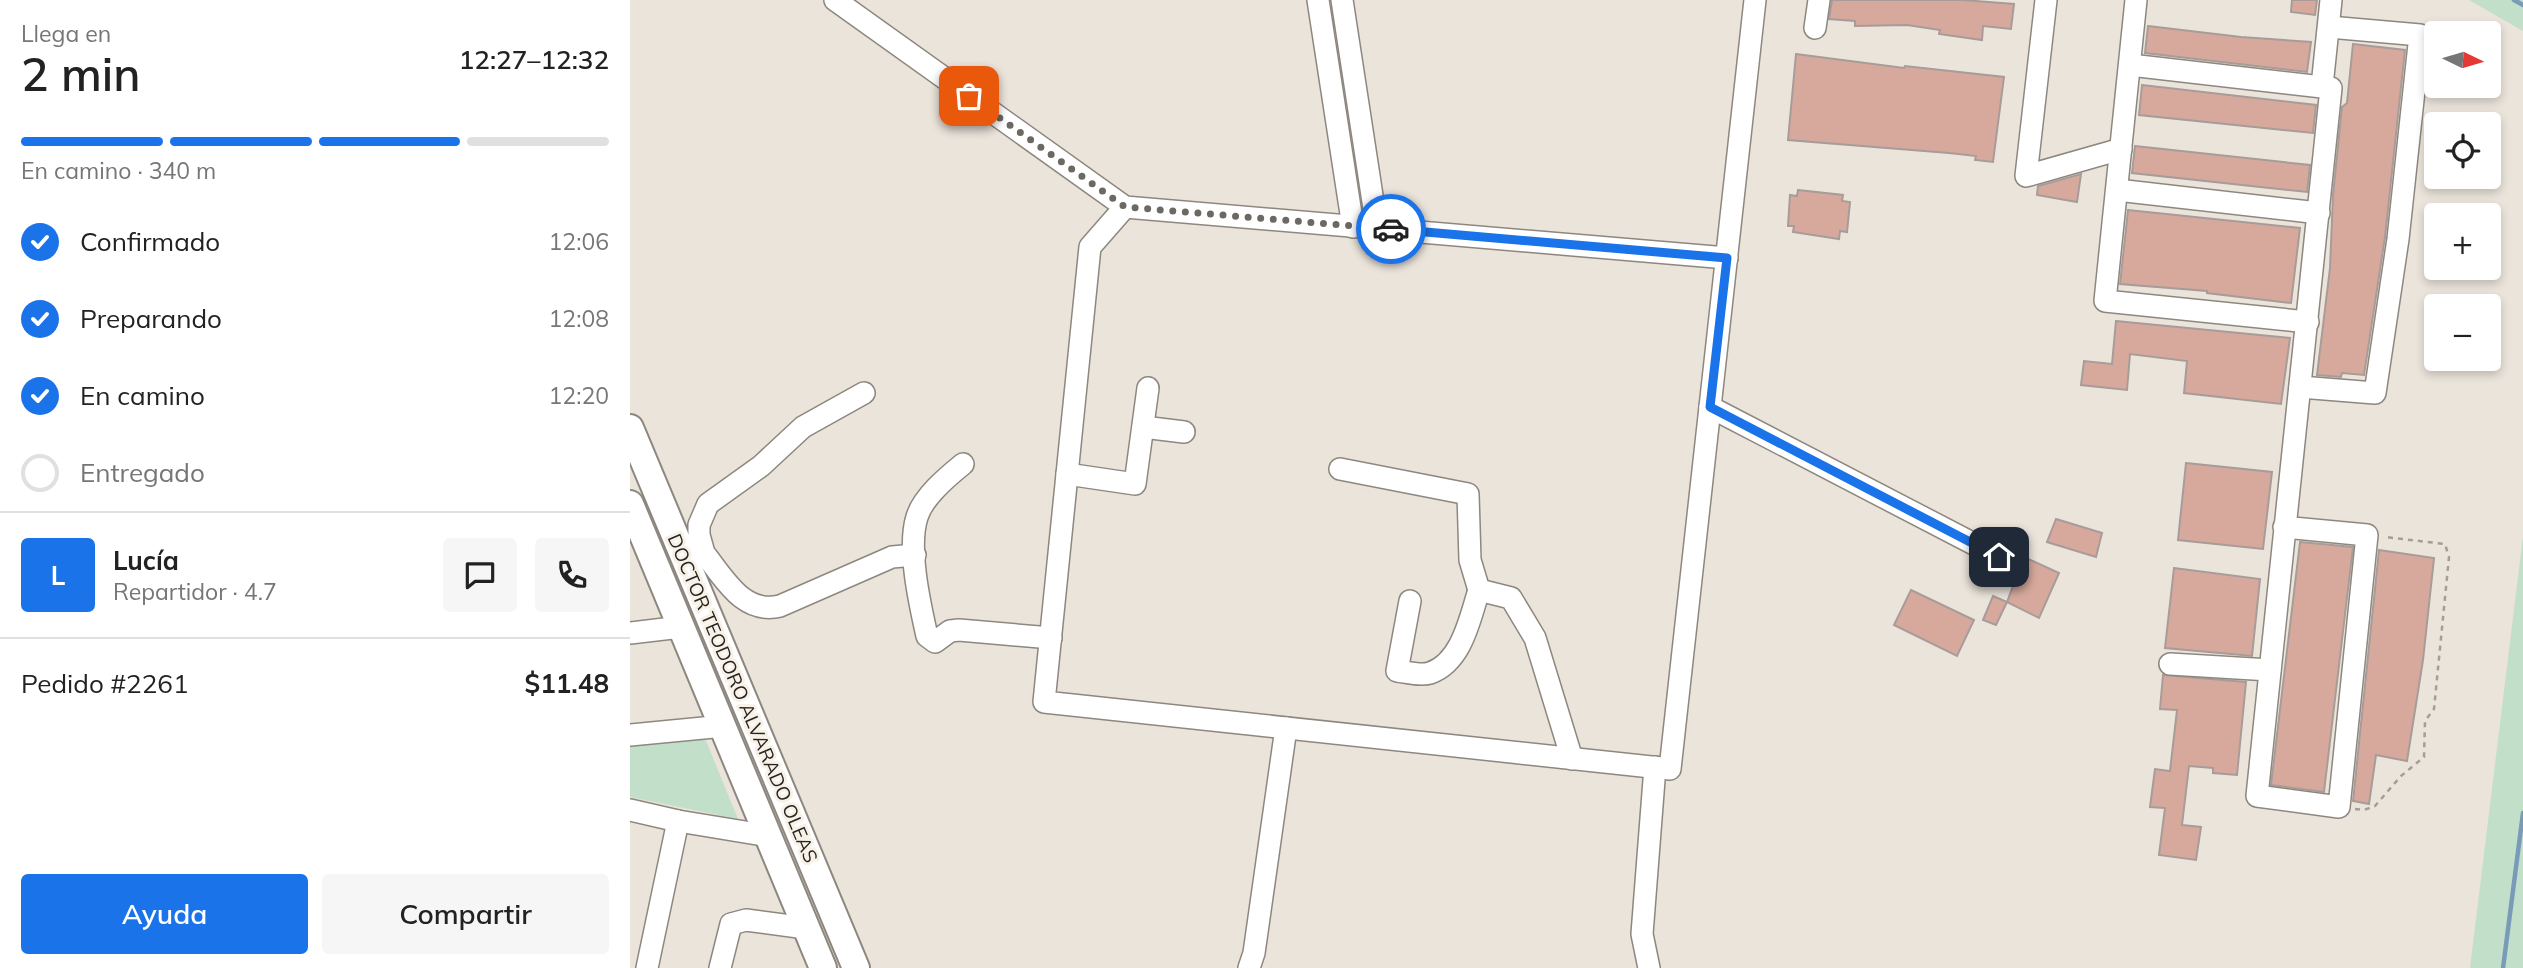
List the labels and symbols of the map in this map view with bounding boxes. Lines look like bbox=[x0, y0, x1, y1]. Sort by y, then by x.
north arrow bbox=[2424, 21, 2501, 98]
pin bbox=[939, 66, 999, 126]
courier bbox=[1356, 194, 1426, 264]
pin bbox=[1969, 527, 2029, 587]
street label: DOCTOR TEODORO ALVARADO OLEAS bbox=[663, 530, 823, 866]

